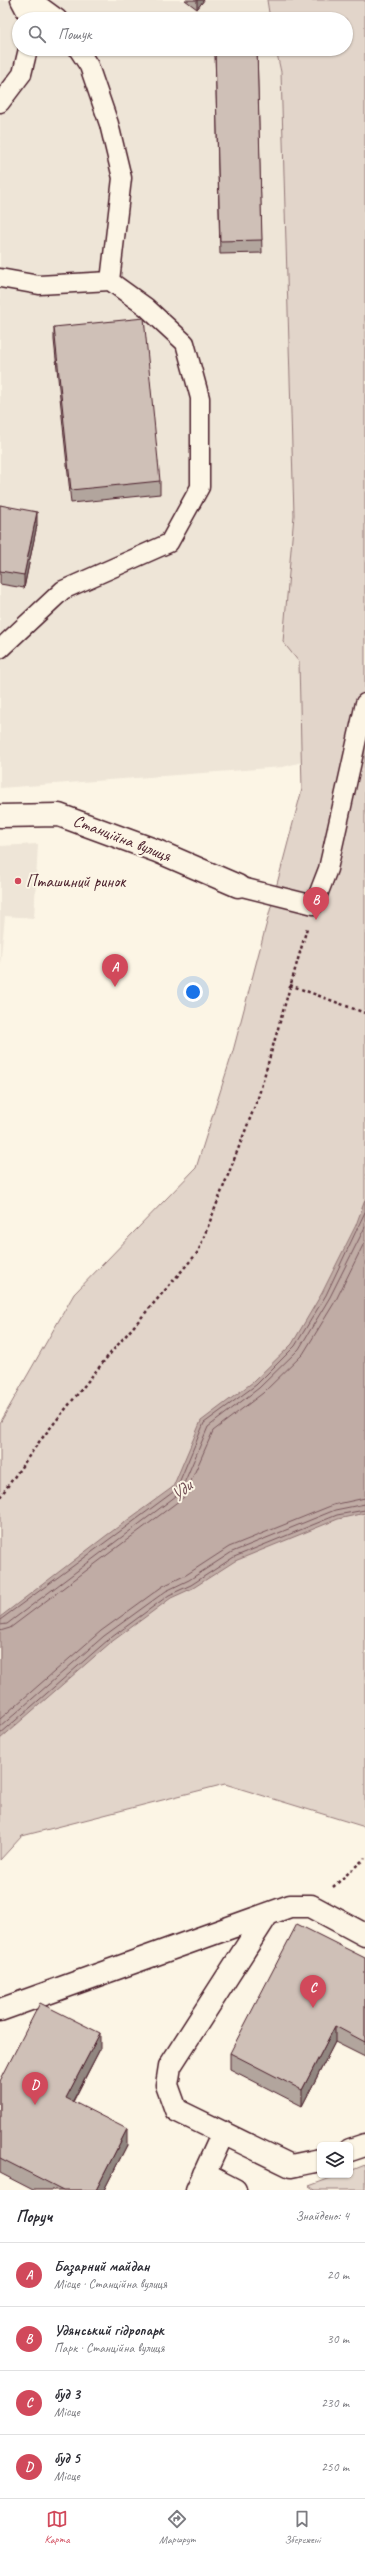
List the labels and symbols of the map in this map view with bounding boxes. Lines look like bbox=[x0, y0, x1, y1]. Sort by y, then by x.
street label: Станційна вулиця bbox=[70, 810, 174, 866]
place label: Пташиний ринок bbox=[26, 871, 127, 892]
marker: Пташиний ринок bbox=[13, 876, 23, 886]
pin: B bbox=[303, 887, 329, 920]
pin: A bbox=[102, 954, 128, 987]
your location bbox=[183, 982, 203, 1002]
water label: Уди bbox=[165, 1473, 199, 1507]
pin: C bbox=[300, 1975, 326, 2008]
pin: D bbox=[22, 2072, 48, 2105]

